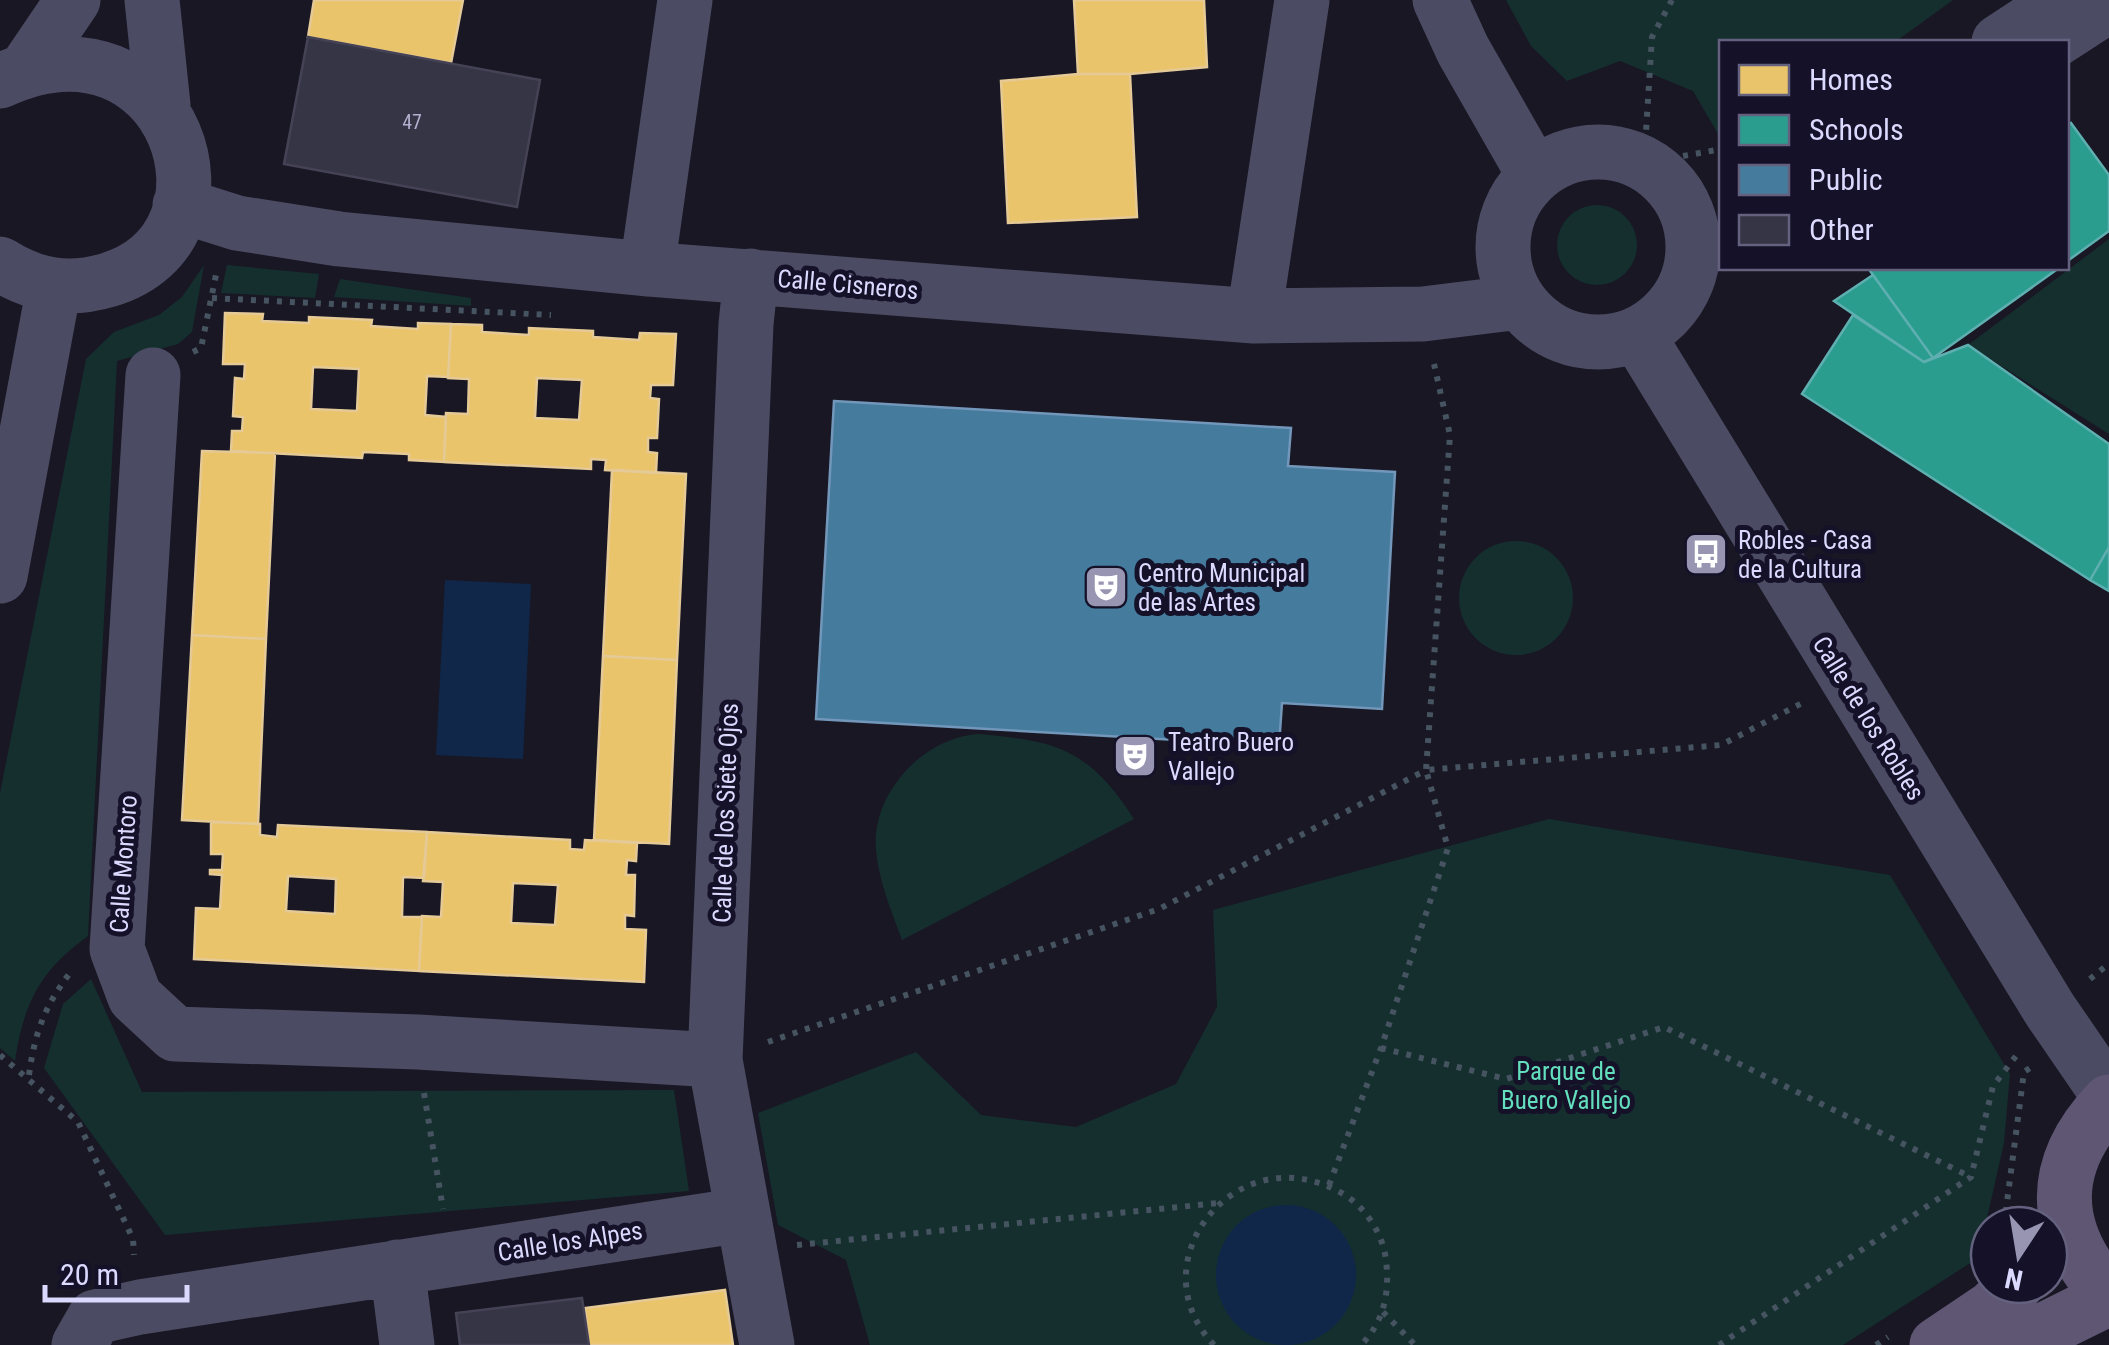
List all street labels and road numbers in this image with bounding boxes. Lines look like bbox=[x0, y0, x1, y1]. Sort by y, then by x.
street label: Calle Cisneros bbox=[776, 264, 920, 305]
street label: Calle de los Robles bbox=[1807, 631, 1931, 805]
street label: Calle de los Siete Ojos bbox=[707, 702, 744, 924]
street label: Calle Montoro bbox=[104, 794, 143, 934]
street label: Calle los Alpes bbox=[496, 1216, 645, 1267]

